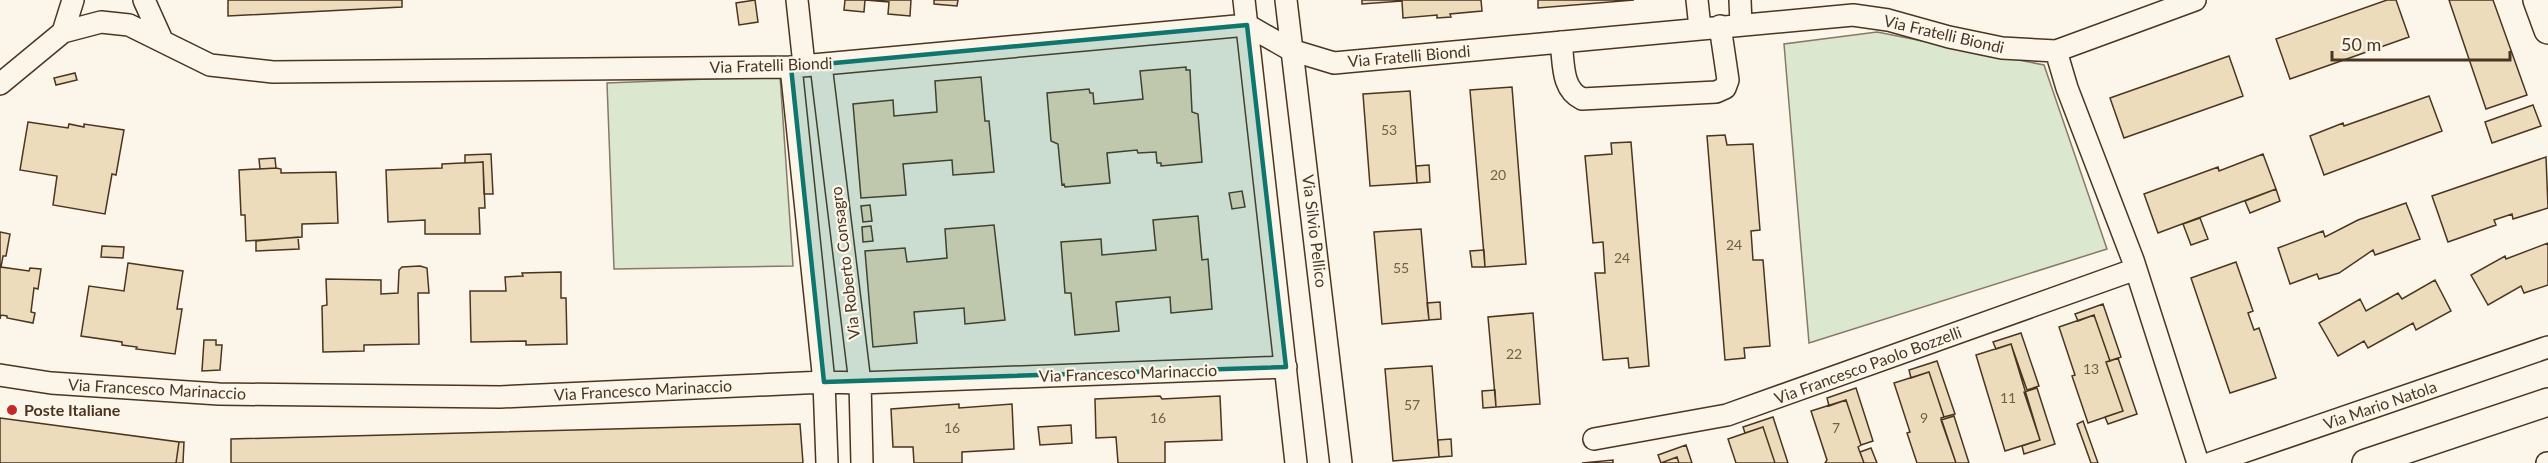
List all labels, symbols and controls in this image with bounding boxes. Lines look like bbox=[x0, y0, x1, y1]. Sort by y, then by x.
street label: Via Fratelli Biondi bbox=[1882, 10, 2006, 57]
scale bar bbox=[2332, 24, 2510, 62]
text: 50 m bbox=[2341, 33, 2381, 55]
street label: Via Fratelli Biondi bbox=[1347, 41, 1471, 70]
street label: Via Fratelli Biondi bbox=[709, 53, 833, 76]
house number: 53 bbox=[1381, 121, 1397, 138]
house number: 20 bbox=[1490, 166, 1506, 183]
street label: Via Silvio Pellico bbox=[1299, 173, 1332, 289]
street label: Via Roberto Consagro bbox=[826, 186, 863, 340]
house number: 24 bbox=[1726, 236, 1742, 253]
house number: 24 bbox=[1614, 249, 1630, 266]
house number: 55 bbox=[1393, 259, 1409, 276]
street label: Via Francesco Paolo Bozzelli bbox=[1772, 322, 1964, 407]
house number: 22 bbox=[1506, 345, 1522, 362]
street label: Via Francesco Marinaccio bbox=[1039, 360, 1217, 385]
house number: 13 bbox=[2083, 360, 2099, 377]
street label: Via Francesco Marinaccio bbox=[67, 374, 247, 403]
street label: Via Francesco Marinaccio bbox=[553, 375, 733, 404]
street label: Via Mario Natola bbox=[2321, 376, 2439, 433]
house number: 11 bbox=[2000, 389, 2016, 406]
house number: 57 bbox=[1404, 396, 1420, 413]
place label: Poste Italiane bbox=[24, 400, 121, 419]
marker: Poste Italiane bbox=[5, 403, 19, 417]
house number: 16 bbox=[1150, 409, 1166, 426]
house number: 9 bbox=[1920, 409, 1928, 426]
house number: 16 bbox=[944, 419, 960, 436]
house number: 7 bbox=[1832, 419, 1840, 436]

